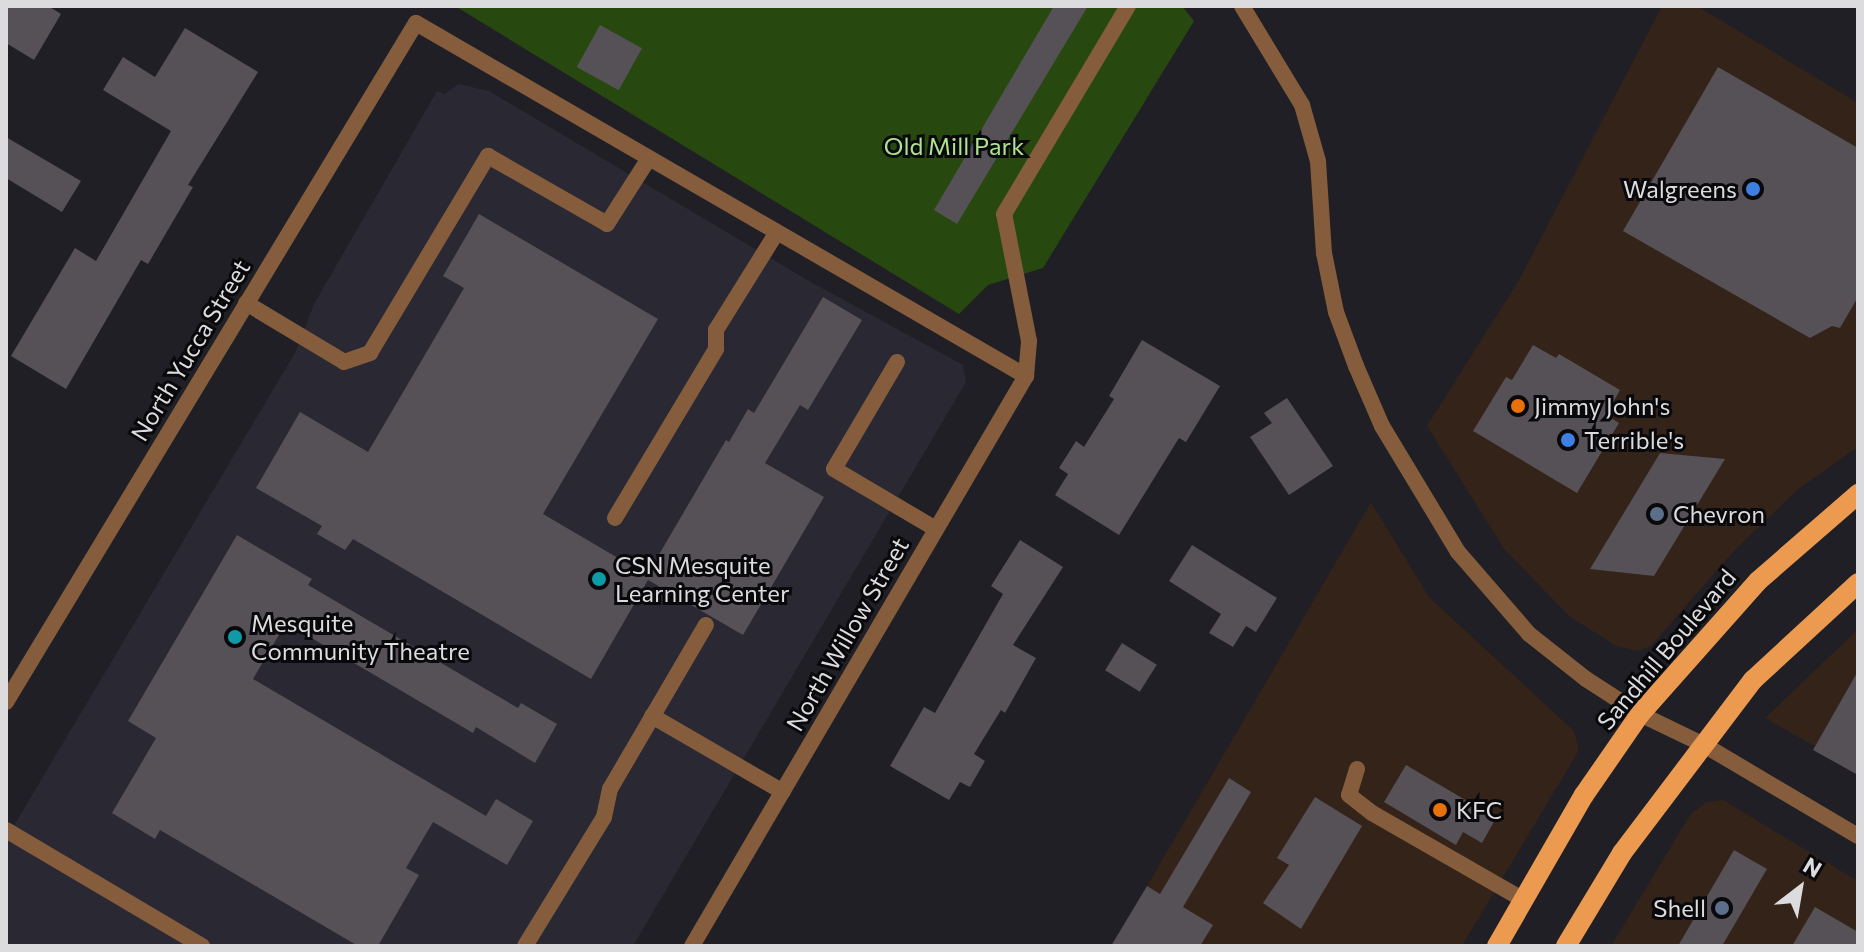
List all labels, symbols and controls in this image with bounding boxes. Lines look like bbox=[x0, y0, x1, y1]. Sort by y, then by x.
park label: Old Mill Park bbox=[884, 132, 1024, 160]
place label: Walgreens bbox=[1623, 175, 1737, 203]
marker: Walgreens bbox=[1744, 180, 1762, 198]
street label: North Yucca Street bbox=[124, 254, 256, 446]
place label: Jimmy John's bbox=[1534, 392, 1670, 420]
marker: Jimmy John's bbox=[1509, 397, 1527, 415]
place label: Terrible's bbox=[1584, 426, 1684, 454]
marker: Terrible's bbox=[1559, 431, 1577, 449]
place label: Chevron bbox=[1673, 500, 1765, 528]
marker: Chevron bbox=[1648, 505, 1666, 523]
street label: North Willow Street bbox=[780, 532, 914, 736]
place label: CSN Mesquite Learning Center bbox=[615, 551, 790, 607]
street label: Sandhill Boulevard bbox=[1591, 563, 1741, 735]
marker: CSN Mesquite Learning Center bbox=[590, 570, 608, 588]
place label: Mesquite Community Theatre bbox=[251, 609, 470, 665]
marker: Mesquite Community Theatre bbox=[226, 628, 244, 646]
place label: KFC bbox=[1456, 796, 1502, 824]
marker: KFC bbox=[1431, 801, 1449, 819]
north arrow bbox=[1760, 848, 1840, 928]
text: N bbox=[1799, 851, 1827, 883]
place label: Shell bbox=[1653, 894, 1706, 922]
marker: Shell bbox=[1713, 899, 1731, 917]

